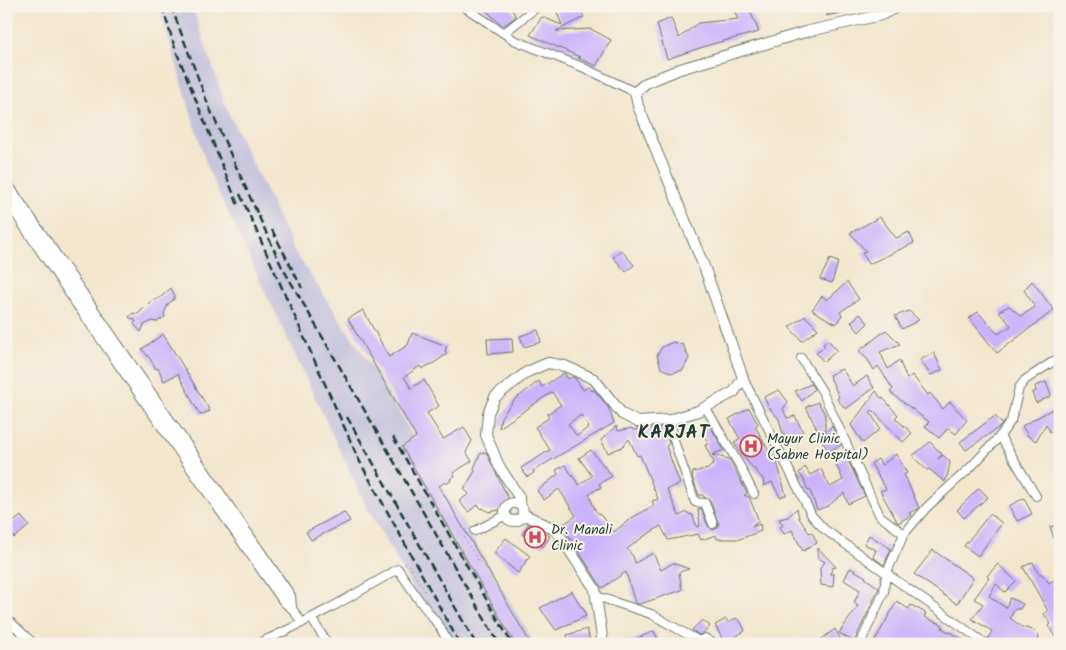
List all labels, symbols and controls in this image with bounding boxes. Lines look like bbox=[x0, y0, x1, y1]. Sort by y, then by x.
district label: KARJAT bbox=[638, 418, 711, 448]
place label: Mayur Clinic (Sabne Hospital) bbox=[767, 428, 869, 466]
hospital icon: Mayur Clinic (Sabne Hospital) bbox=[739, 434, 763, 458]
place label: Dr. Manali Clinic bbox=[551, 519, 613, 557]
hospital icon: Dr. Manali Clinic bbox=[523, 525, 547, 549]

